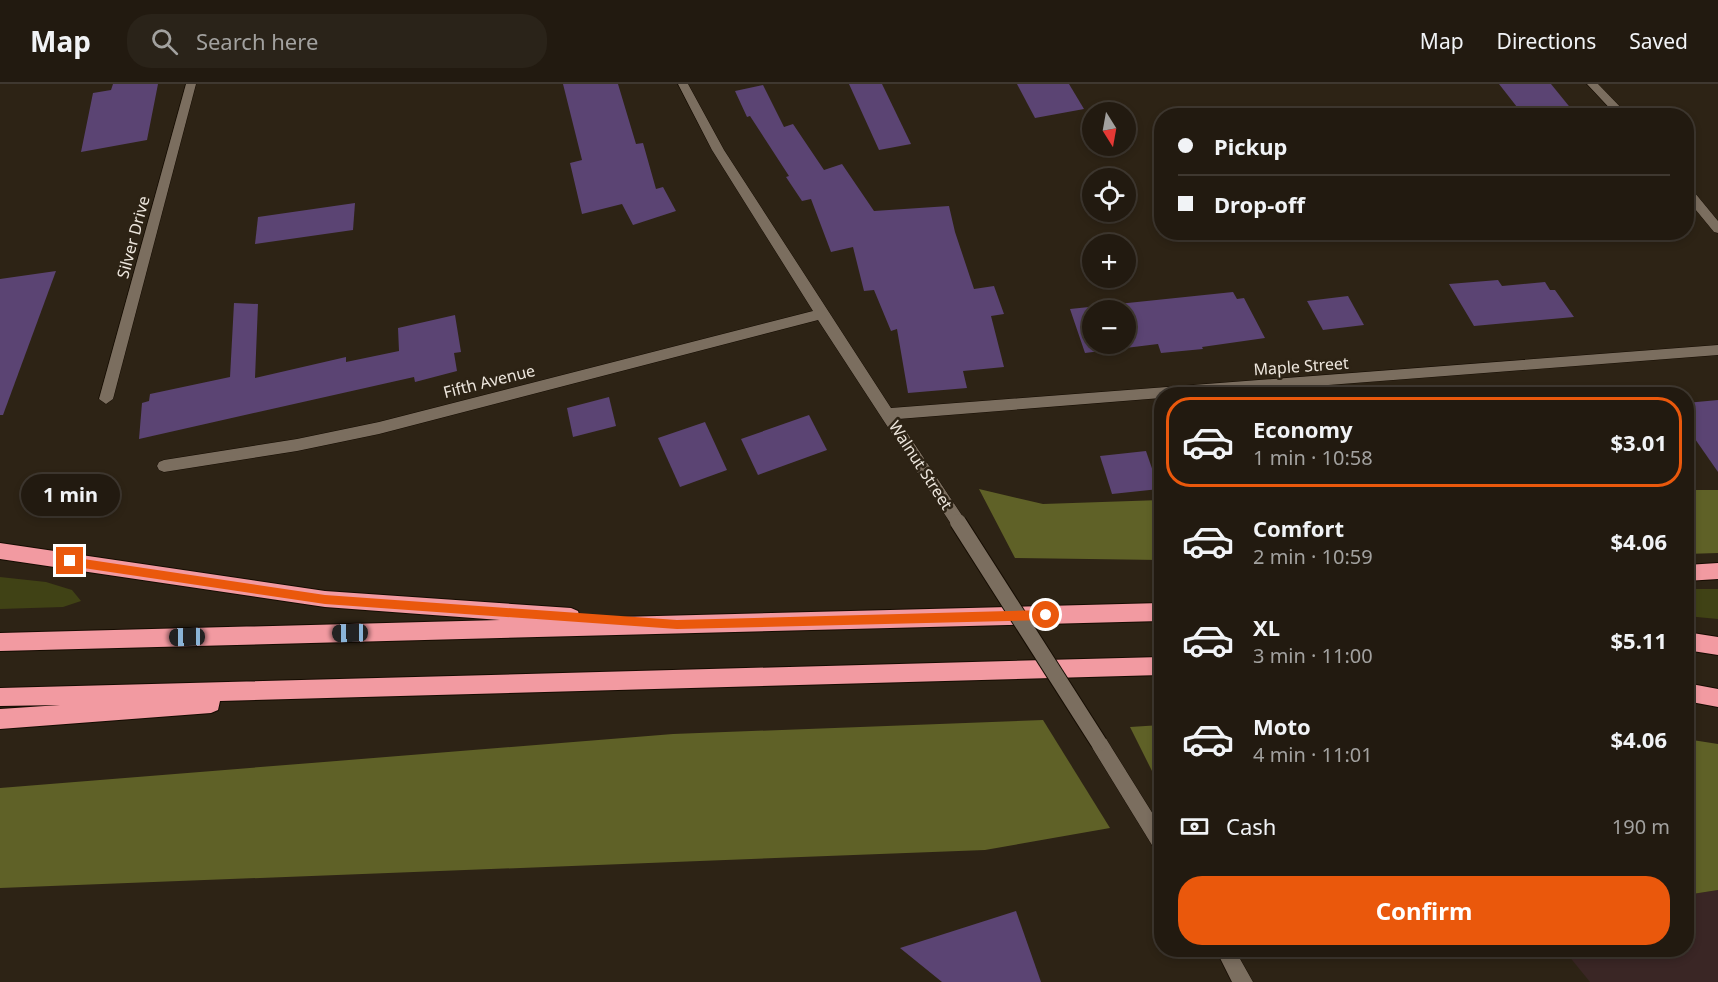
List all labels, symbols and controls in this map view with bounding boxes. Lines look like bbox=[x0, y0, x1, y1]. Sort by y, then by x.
search box bbox=[127, 14, 547, 68]
text: Map bbox=[30, 22, 91, 60]
icon: search bbox=[148, 25, 181, 58]
text: Search here bbox=[196, 26, 318, 56]
text: Map bbox=[1420, 27, 1464, 55]
text: Directions bbox=[1497, 27, 1596, 55]
text: Saved bbox=[1629, 27, 1688, 55]
north arrow bbox=[1082, 102, 1136, 156]
map controls bbox=[1082, 102, 1136, 354]
text: Pickup bbox=[1214, 131, 1287, 161]
button: locate bbox=[1082, 168, 1136, 222]
text: Drop-off bbox=[1214, 189, 1305, 219]
street label: Silver Drive bbox=[111, 193, 155, 281]
button: + bbox=[1082, 234, 1136, 288]
button: − bbox=[1082, 300, 1136, 354]
street label: Maple Street bbox=[1253, 352, 1350, 380]
street label: Fifth Avenue bbox=[441, 359, 537, 403]
text: Economy bbox=[1253, 414, 1352, 444]
icon: car bbox=[1181, 415, 1235, 469]
street label: Walnut Street bbox=[884, 416, 958, 514]
text: $3.01 bbox=[1610, 427, 1667, 457]
text: 1 min · 10:58 bbox=[1253, 444, 1373, 471]
callout: 1 min bbox=[20, 474, 119, 516]
text: 1 min bbox=[43, 481, 98, 508]
text: Comfort bbox=[1253, 513, 1344, 543]
icon: car bbox=[1181, 514, 1235, 568]
text: $4.06 bbox=[1610, 526, 1667, 556]
text: 2 min · 10:59 bbox=[1253, 543, 1373, 570]
route end bbox=[56, 547, 83, 574]
route start bbox=[1032, 601, 1059, 628]
text: XL bbox=[1253, 612, 1280, 642]
icon: car bbox=[1181, 613, 1235, 667]
car bbox=[332, 624, 368, 642]
text: $5.11 bbox=[1610, 625, 1667, 655]
car bbox=[169, 628, 205, 646]
text: 3 min · 11:00 bbox=[1253, 642, 1373, 669]
text: Moto bbox=[1253, 711, 1311, 741]
icon: car bbox=[1181, 712, 1235, 766]
text: $4.06 bbox=[1610, 724, 1667, 754]
text: 4 min · 11:01 bbox=[1253, 741, 1373, 768]
icon: cash bbox=[1178, 810, 1211, 843]
text: Cash bbox=[1226, 811, 1276, 841]
text: 190 m bbox=[1612, 813, 1670, 840]
button: Confirm bbox=[1178, 876, 1670, 945]

